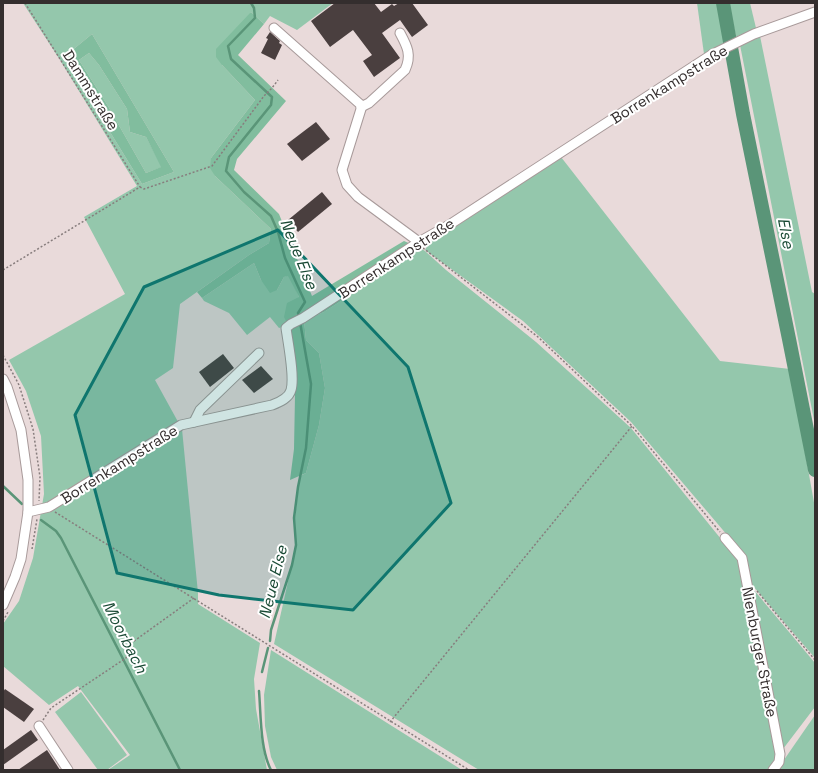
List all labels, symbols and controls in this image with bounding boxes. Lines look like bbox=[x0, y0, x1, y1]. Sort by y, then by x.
street label: Borrenkampstraße bbox=[607, 40, 731, 128]
street label: Dammstraße bbox=[59, 46, 123, 134]
street label: Borrenkampstraße bbox=[334, 213, 458, 303]
water label: Neue Else bbox=[275, 216, 323, 293]
water label: Else bbox=[773, 216, 799, 251]
street label: Borrenkampstraße bbox=[57, 420, 181, 508]
water label: Neue Else bbox=[254, 543, 292, 621]
street label: Nienburger Straße bbox=[738, 585, 782, 719]
water label: Moorbach bbox=[98, 597, 153, 678]

